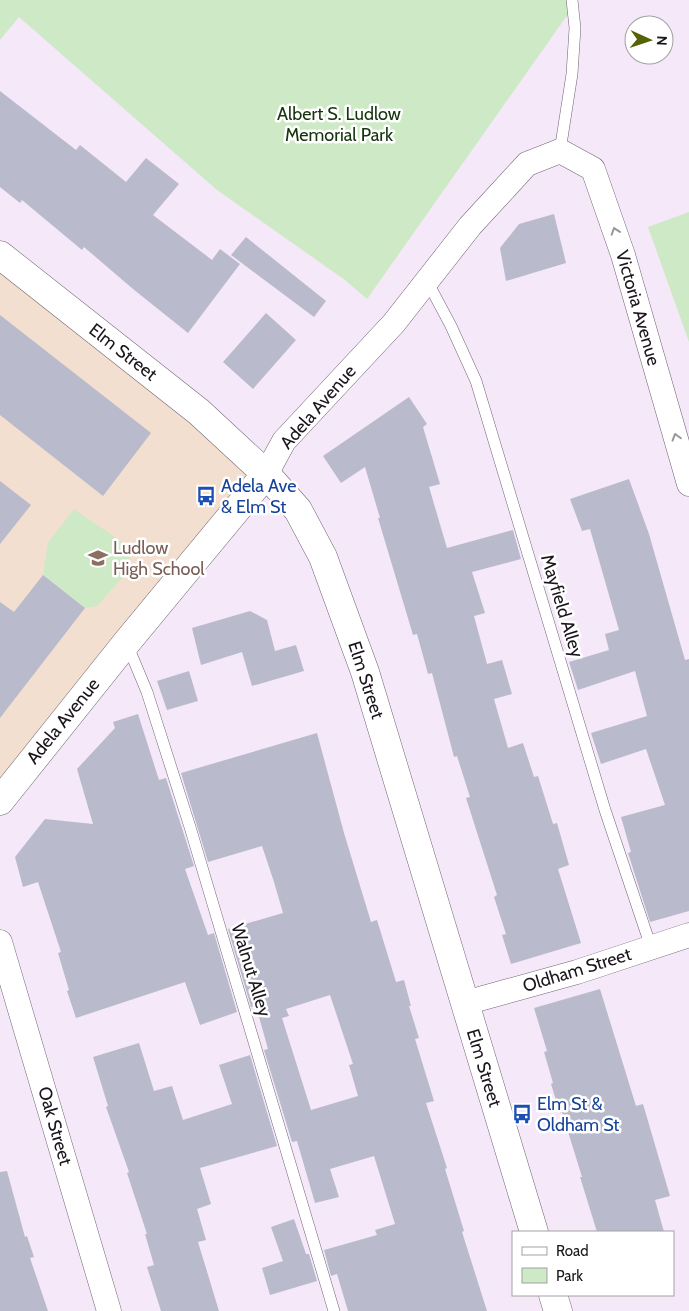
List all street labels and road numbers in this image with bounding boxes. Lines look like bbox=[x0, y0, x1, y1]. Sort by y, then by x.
street label: Victoria Avenue bbox=[611, 248, 665, 368]
street label: Elm Street bbox=[85, 319, 161, 385]
street label: Adela Avenue bbox=[276, 360, 360, 454]
street label: Mayfield Alley bbox=[536, 552, 588, 660]
street label: Elm Street bbox=[343, 638, 389, 722]
street label: Adela Avenue bbox=[22, 674, 104, 768]
street label: Walnut Alley bbox=[226, 921, 276, 1019]
street label: Oldham Street bbox=[520, 943, 634, 997]
street label: Elm Street bbox=[462, 1026, 506, 1110]
street label: Oak Street bbox=[33, 1084, 77, 1168]

